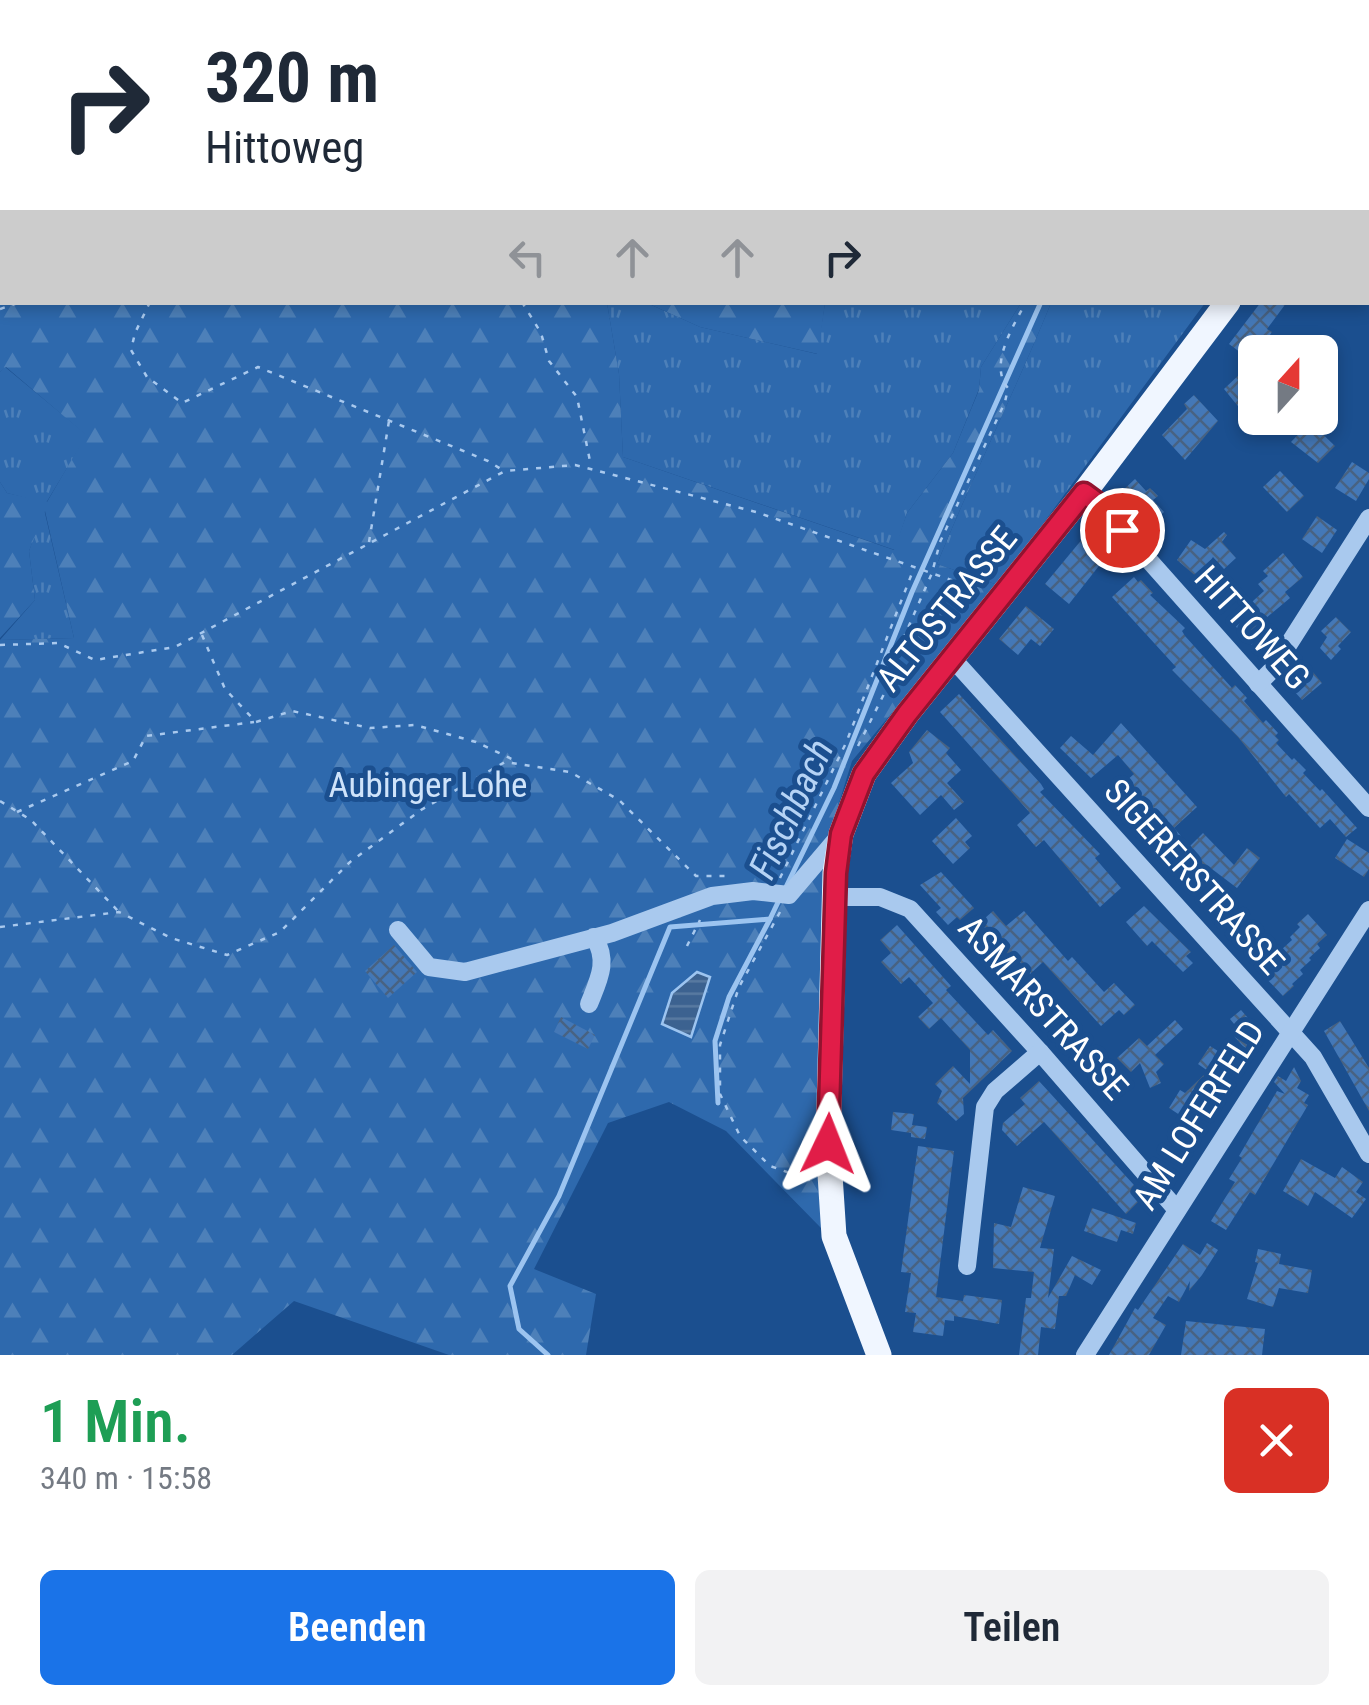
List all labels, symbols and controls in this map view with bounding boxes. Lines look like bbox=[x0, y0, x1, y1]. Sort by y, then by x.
text: 320 m bbox=[205, 37, 379, 119]
icon: right bbox=[40, 40, 170, 170]
text: Hittoweg bbox=[205, 121, 365, 174]
icon: left bbox=[500, 230, 555, 285]
icon: ahead bbox=[605, 230, 660, 285]
icon: ahead bbox=[710, 230, 765, 285]
icon: right bbox=[815, 230, 870, 285]
north arrow bbox=[1238, 335, 1338, 435]
map controls bbox=[1238, 335, 1338, 435]
pin bbox=[1080, 488, 1165, 573]
icon: arrive bbox=[1095, 503, 1150, 558]
street label: ALTOSTRASSE bbox=[868, 518, 1026, 700]
street label: HITTOWEG bbox=[1186, 558, 1318, 698]
water label: Fischbach bbox=[740, 732, 842, 886]
park label: Aubinger Lohe bbox=[328, 765, 528, 806]
street label: SIGERERSTRASSE bbox=[1096, 771, 1292, 983]
street label: ASMARSTRASSE bbox=[950, 908, 1136, 1108]
street label: AM LOFERFELD bbox=[1125, 1013, 1273, 1217]
position arrow bbox=[776, 1092, 880, 1196]
text: 1 Min. bbox=[40, 1386, 191, 1457]
button: close bbox=[1224, 1388, 1329, 1493]
text: 340 m · 15:58 bbox=[40, 1459, 212, 1497]
button: Beenden bbox=[40, 1570, 675, 1685]
button: Teilen bbox=[695, 1570, 1329, 1685]

